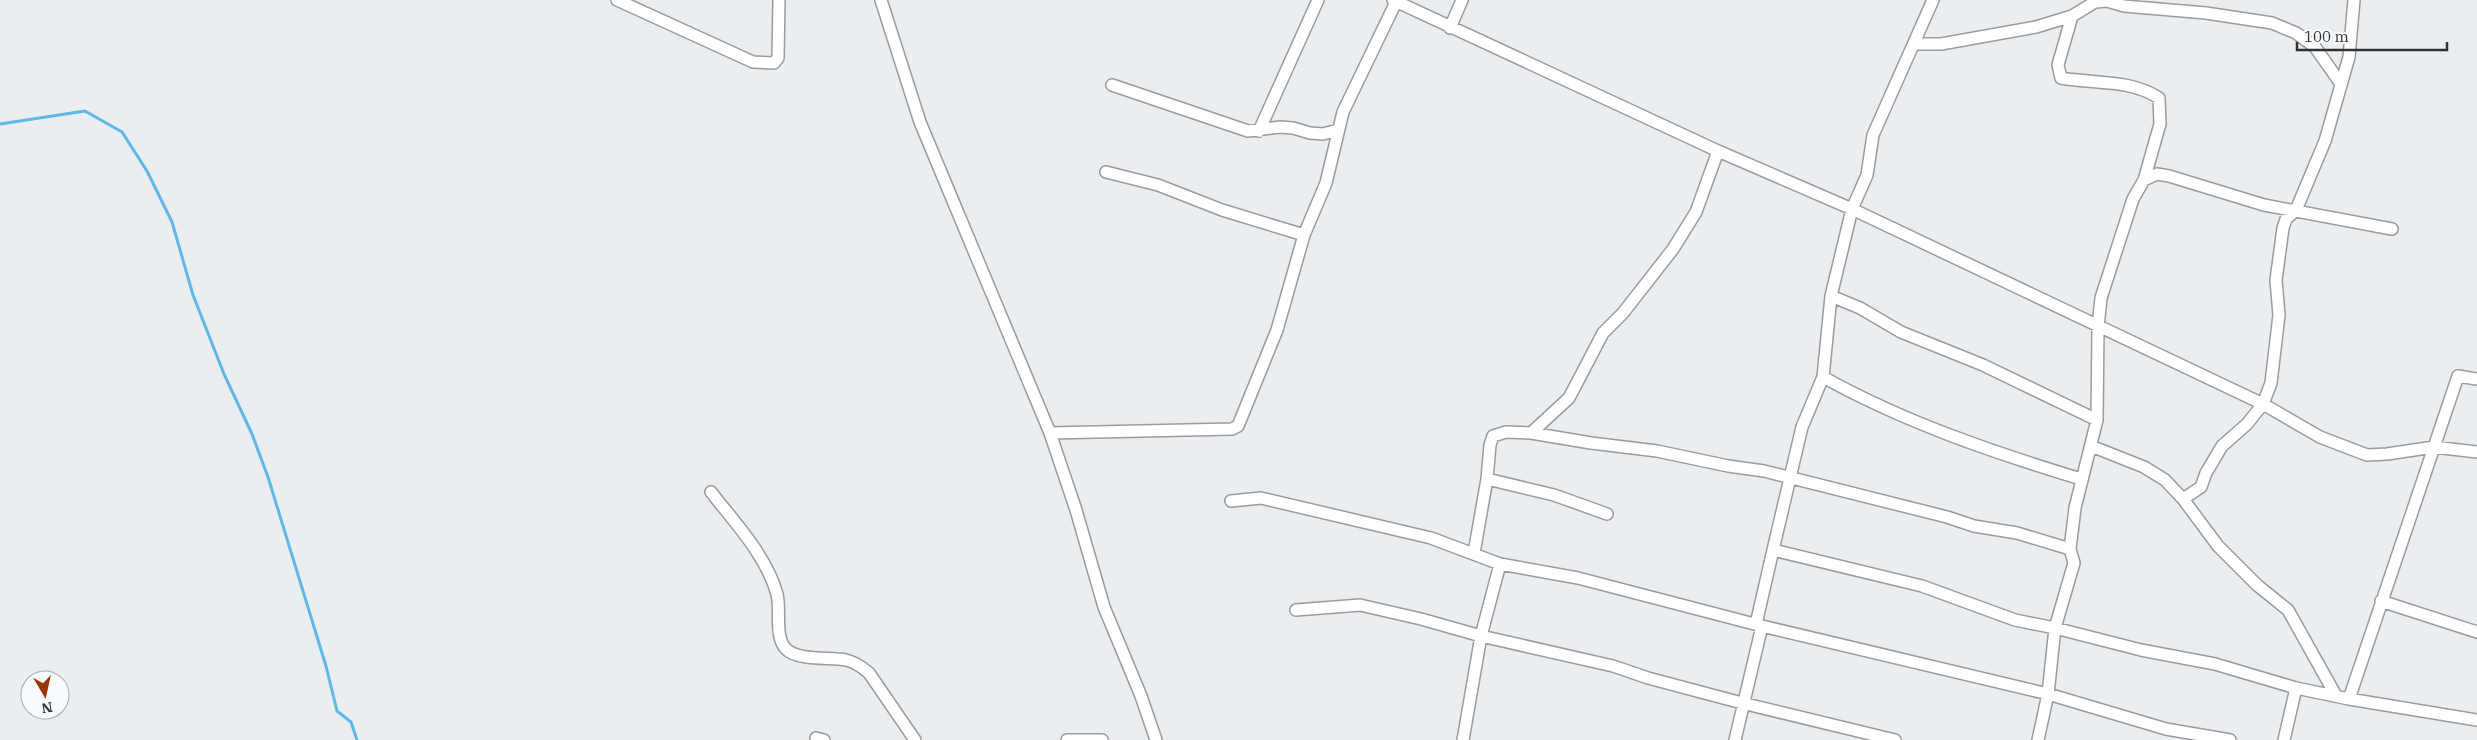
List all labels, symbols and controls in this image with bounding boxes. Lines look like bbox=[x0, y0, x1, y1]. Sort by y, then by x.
scale bar bbox=[2297, 20, 2447, 52]
text: 100 m bbox=[2304, 27, 2349, 46]
north arrow bbox=[20, 670, 70, 720]
text: N bbox=[40, 698, 54, 718]

